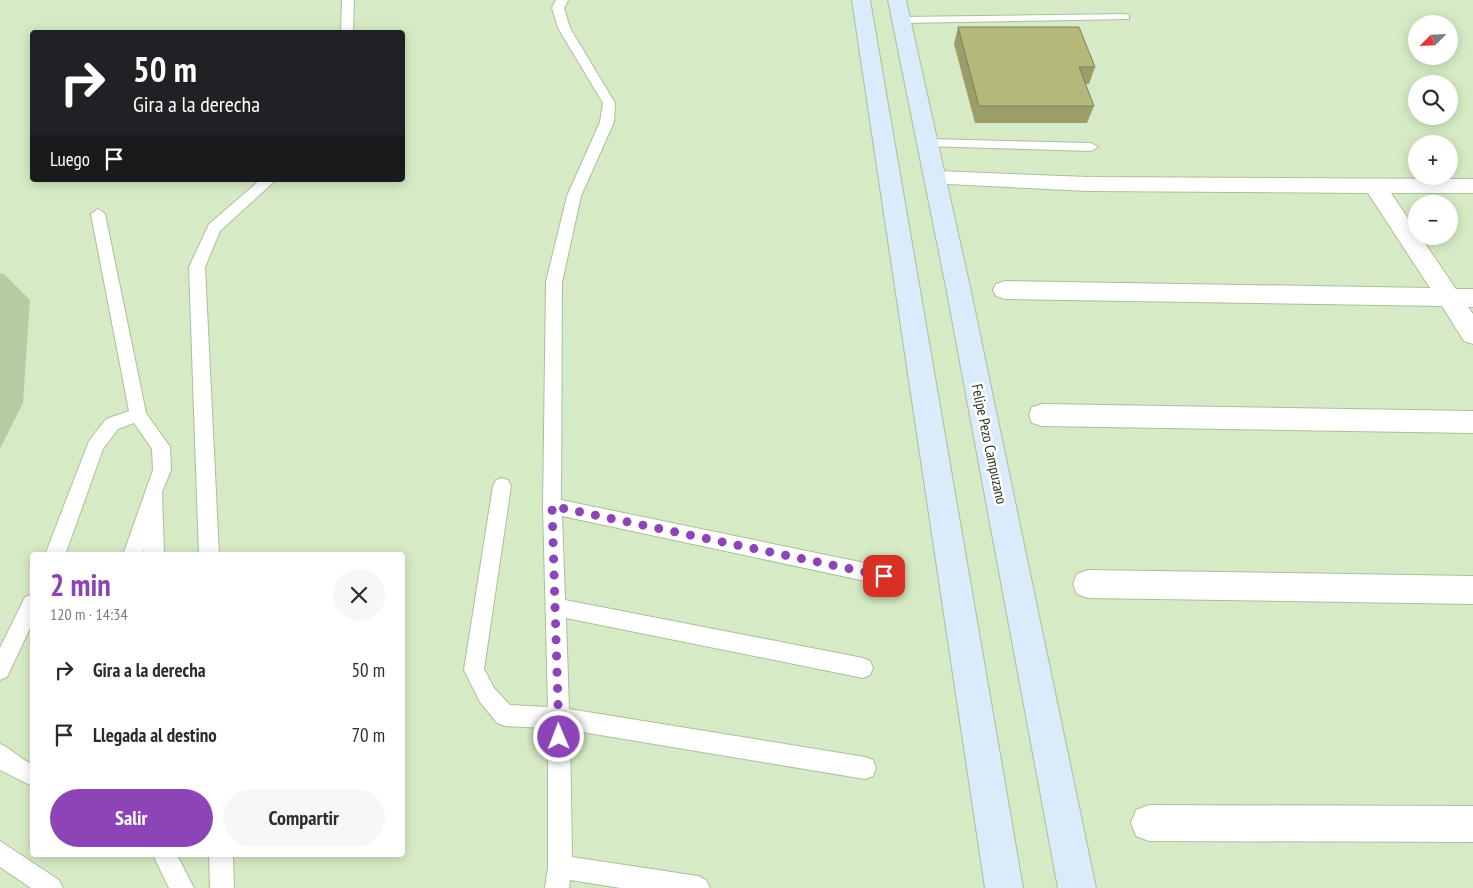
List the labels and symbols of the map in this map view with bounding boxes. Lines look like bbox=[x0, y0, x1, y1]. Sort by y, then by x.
north arrow bbox=[1408, 15, 1458, 65]
street label: Felipe Pezo Campuzano bbox=[967, 382, 1011, 506]
pin bbox=[863, 555, 905, 597]
position arrow bbox=[532, 710, 584, 762]

